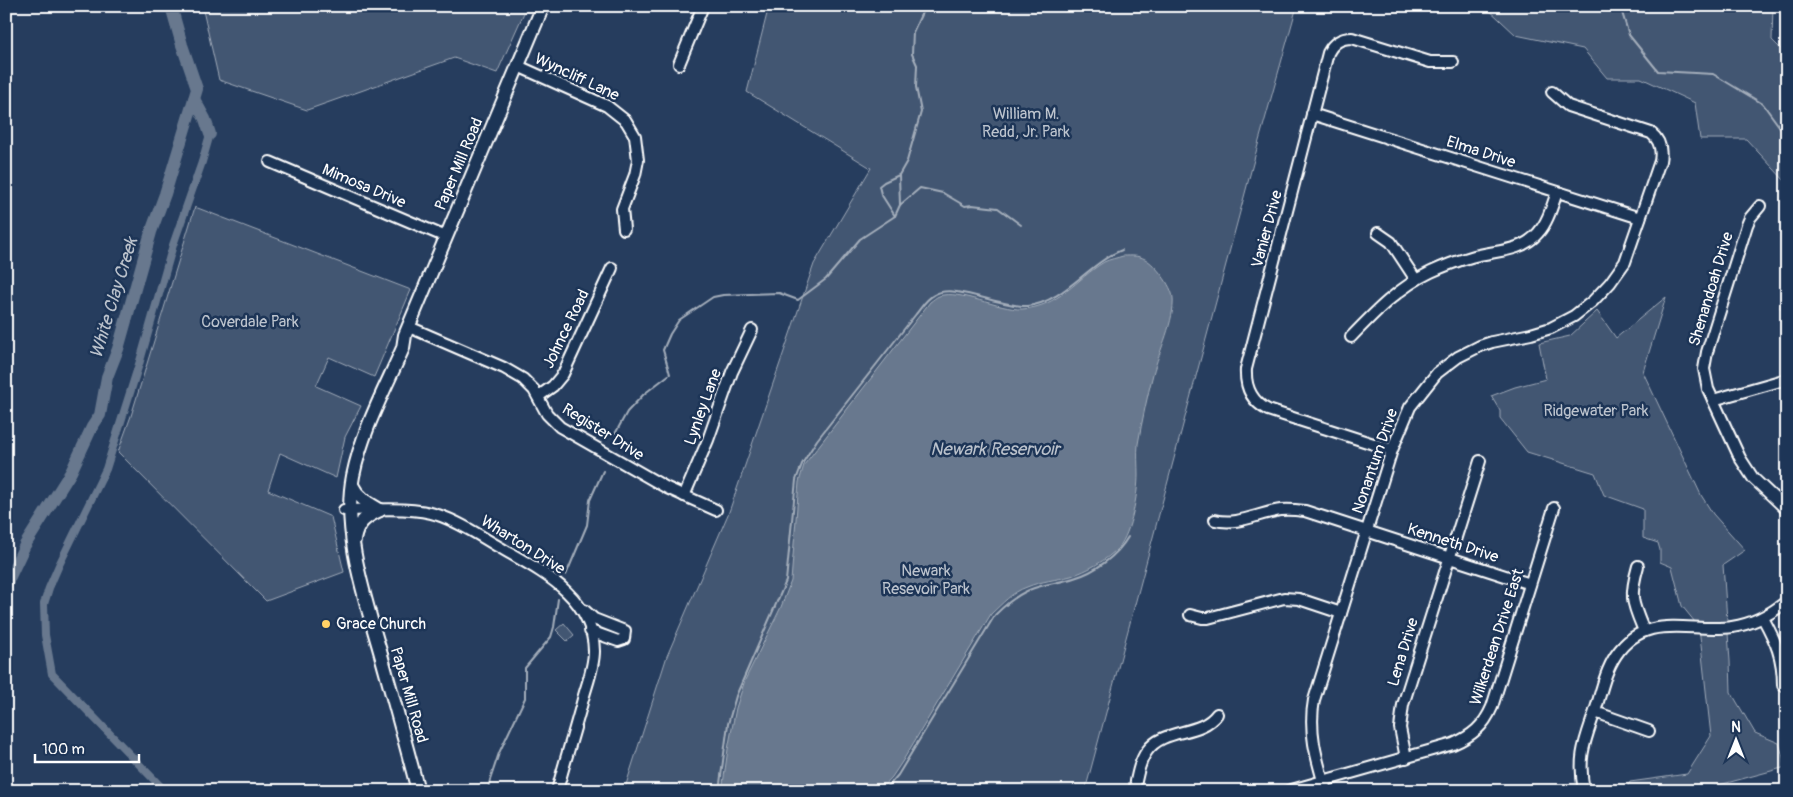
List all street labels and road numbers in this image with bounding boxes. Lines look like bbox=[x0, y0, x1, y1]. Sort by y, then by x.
street label: Wyncliff Lane bbox=[531, 49, 623, 105]
street label: Paper Mill Road bbox=[430, 115, 488, 213]
street label: Elma Drive bbox=[1444, 131, 1518, 173]
street label: Mimosa Drive bbox=[319, 159, 409, 213]
street label: Vanier Drive bbox=[1247, 188, 1287, 270]
street label: Shenandoah Drive bbox=[1684, 229, 1738, 348]
street label: Johnce Road bbox=[538, 286, 594, 372]
street label: Lynley Lane bbox=[680, 366, 726, 448]
street label: Register Drive bbox=[558, 399, 648, 465]
street label: Nonantum Drive bbox=[1348, 406, 1402, 516]
street label: Wharton Drive bbox=[477, 511, 569, 579]
street label: Kenneth Drive bbox=[1405, 519, 1501, 567]
street label: Wilkerdean Drive East bbox=[1465, 566, 1529, 708]
street label: Lena Drive bbox=[1383, 615, 1423, 689]
street label: Paper Mill Road bbox=[386, 645, 432, 745]

